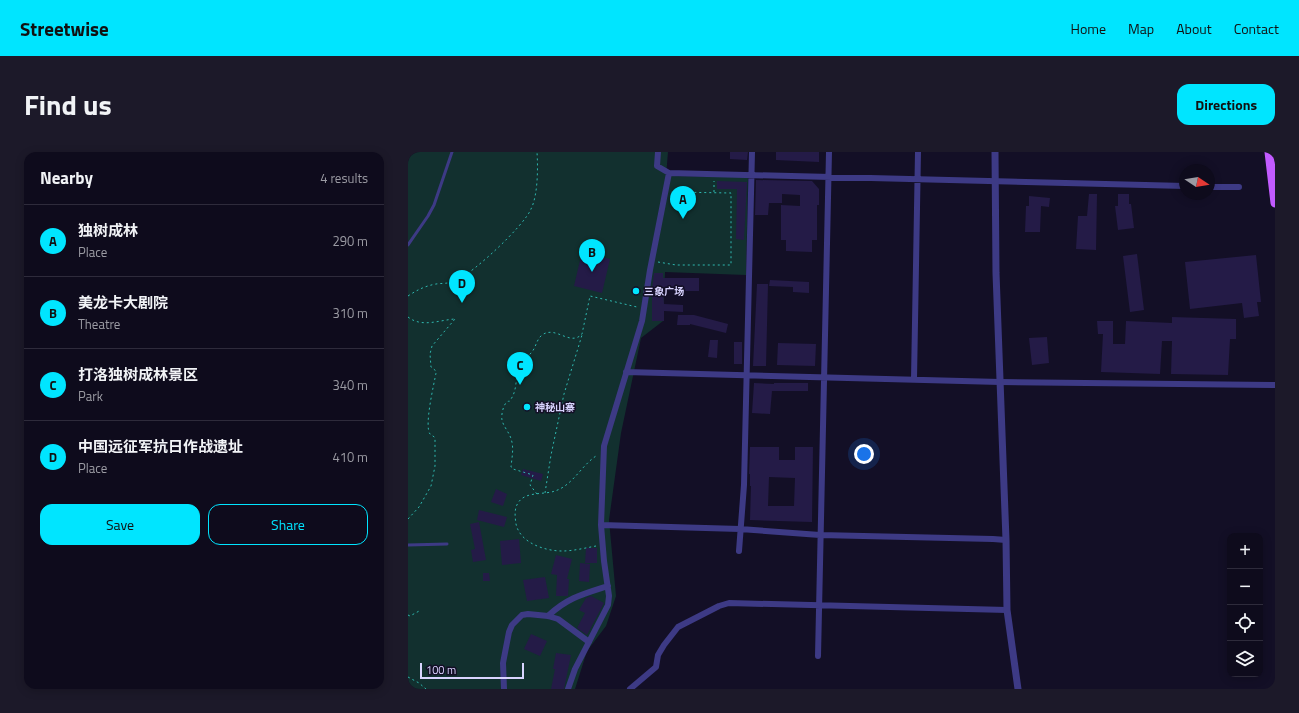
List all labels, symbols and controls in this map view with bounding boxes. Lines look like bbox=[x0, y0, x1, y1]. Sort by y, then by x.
text: Streetwise bbox=[20, 14, 109, 43]
text: Home bbox=[1071, 18, 1106, 39]
text: Map bbox=[1128, 18, 1154, 39]
text: About bbox=[1176, 18, 1212, 39]
text: Contact bbox=[1234, 18, 1279, 39]
text: Find us bbox=[24, 83, 112, 126]
button: Directions bbox=[1177, 84, 1275, 125]
north arrow bbox=[1179, 164, 1215, 200]
text: Nearby bbox=[40, 165, 93, 191]
text: 4 results bbox=[320, 168, 368, 188]
pin: A bbox=[670, 186, 696, 219]
text: 独树成林 bbox=[78, 219, 138, 242]
text: A bbox=[49, 231, 57, 251]
text: 290 m bbox=[332, 231, 368, 251]
pin: B bbox=[579, 239, 605, 272]
text: Place bbox=[78, 242, 107, 262]
pin: D bbox=[449, 270, 475, 303]
place label: 三象广场 bbox=[644, 284, 684, 299]
marker: 三象广场 bbox=[631, 286, 641, 296]
text: 美龙卡大剧院 bbox=[78, 291, 168, 314]
text: B bbox=[49, 303, 57, 323]
text: 310 m bbox=[332, 303, 368, 323]
text: Theatre bbox=[78, 314, 120, 334]
pin: C bbox=[507, 352, 533, 385]
text: 打洛独树成林景区 bbox=[78, 363, 198, 386]
text: C bbox=[49, 375, 57, 395]
text: 340 m bbox=[332, 375, 368, 395]
text: Park bbox=[78, 386, 103, 406]
place label: 神秘山寨 bbox=[535, 400, 575, 415]
marker: 神秘山寨 bbox=[522, 402, 532, 412]
text: 中国远征军抗日作战遗址 bbox=[78, 435, 243, 458]
your location bbox=[854, 444, 874, 464]
text: D bbox=[49, 447, 57, 467]
text: 410 m bbox=[332, 447, 368, 467]
text: Place bbox=[78, 458, 107, 478]
button: Save bbox=[40, 504, 200, 545]
button: Share bbox=[208, 504, 368, 545]
map controls bbox=[1227, 533, 1263, 677]
button: + bbox=[1227, 533, 1263, 569]
button: − bbox=[1227, 569, 1263, 605]
button: locate bbox=[1227, 605, 1263, 641]
button: layers bbox=[1227, 641, 1263, 677]
scale bar bbox=[420, 661, 524, 680]
text: 100 m bbox=[426, 662, 456, 678]

